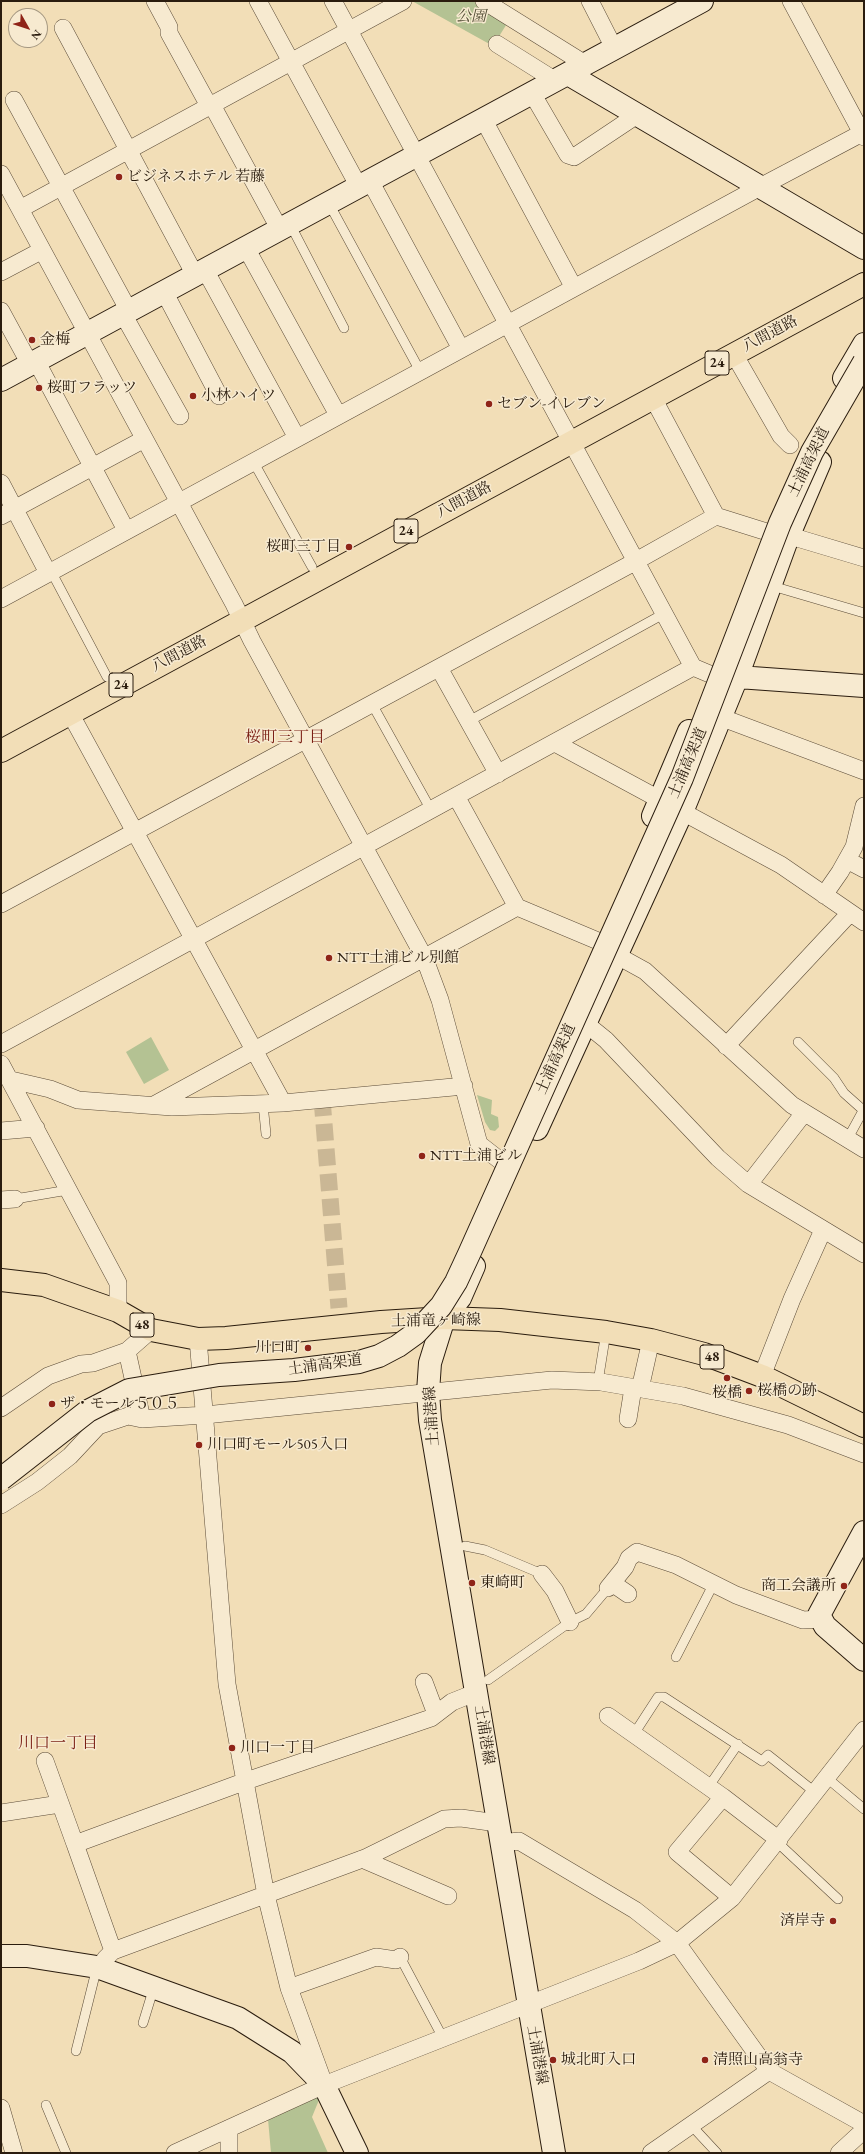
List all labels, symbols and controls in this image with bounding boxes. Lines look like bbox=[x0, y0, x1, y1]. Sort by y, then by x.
north arrow bbox=[8, 8, 48, 48]
park label: 公園 bbox=[456, 8, 486, 26]
text: N bbox=[28, 27, 45, 43]
place label: ビジネスホテル 若藤 bbox=[127, 168, 265, 186]
marker: ビジネスホテル 若藤 bbox=[114, 172, 124, 182]
street label: 八間道路 bbox=[739, 312, 801, 356]
place label: 金梅 bbox=[40, 331, 70, 349]
marker: 金梅 bbox=[27, 335, 37, 345]
road number: 24 bbox=[705, 351, 729, 375]
place label: 桜町フラッツ bbox=[47, 379, 137, 397]
marker: 桜町フラッツ bbox=[34, 383, 44, 393]
place label: 小林ハイツ bbox=[201, 387, 276, 405]
marker: 小林ハイツ bbox=[188, 391, 198, 401]
place label: セブン-イレブン bbox=[497, 395, 606, 413]
marker: セブン-イレブン bbox=[484, 399, 494, 409]
street label: 土浦高架道 bbox=[784, 424, 834, 500]
street label: 八間道路 bbox=[433, 478, 495, 522]
road number: 24 bbox=[394, 519, 418, 543]
place label: 桜町三丁目 bbox=[266, 538, 341, 556]
marker: 桜町三丁目 bbox=[344, 542, 354, 552]
street label: 八間道路 bbox=[148, 632, 210, 676]
road number: 24 bbox=[109, 673, 133, 697]
street label: 土浦高架道 bbox=[665, 725, 711, 801]
district label: 桜町三丁目 bbox=[245, 728, 325, 748]
place label: NTT土浦ビル別館 bbox=[337, 949, 459, 967]
marker: NTT土浦ビル別館 bbox=[324, 953, 334, 963]
street label: 土浦高架道 bbox=[533, 1021, 579, 1097]
place label: NTT土浦ビル bbox=[430, 1147, 522, 1165]
marker: NTT土浦ビル bbox=[417, 1151, 427, 1161]
street label: 土浦竜ヶ崎線 bbox=[391, 1311, 481, 1331]
road number: 48 bbox=[130, 1313, 154, 1337]
place label: 川口町 bbox=[255, 1339, 300, 1357]
marker: 川口町 bbox=[303, 1343, 313, 1353]
road number: 48 bbox=[700, 1345, 724, 1369]
street label: 土浦高架道 bbox=[287, 1351, 363, 1379]
marker: 桜橋 bbox=[722, 1373, 732, 1383]
place label: 桜橋の跡 bbox=[757, 1382, 817, 1400]
place label: 桜橋 bbox=[712, 1384, 742, 1402]
street label: 土浦港線 bbox=[421, 1385, 443, 1447]
marker: 桜橋の跡 bbox=[744, 1386, 754, 1396]
place label: ザ・モール５０５ bbox=[60, 1395, 179, 1413]
marker: ザ・モール５０５ bbox=[47, 1399, 57, 1409]
place label: 川口町モール505入口 bbox=[207, 1436, 348, 1454]
marker: 川口町モール505入口 bbox=[194, 1440, 204, 1450]
place label: 東崎町 bbox=[480, 1574, 525, 1592]
place label: 商工会議所 bbox=[761, 1577, 836, 1595]
marker: 東崎町 bbox=[467, 1578, 477, 1588]
marker: 商工会議所 bbox=[839, 1581, 849, 1591]
street label: 土浦港線 bbox=[470, 1704, 498, 1766]
district label: 川口一丁目 bbox=[18, 1734, 98, 1754]
place label: 川口一丁目 bbox=[240, 1739, 315, 1757]
marker: 川口一丁目 bbox=[227, 1743, 237, 1753]
place label: 済岸寺 bbox=[780, 1912, 825, 1930]
marker: 済岸寺 bbox=[828, 1916, 838, 1926]
street label: 土浦港線 bbox=[523, 2024, 551, 2086]
place label: 城北町入口 bbox=[561, 2051, 636, 2069]
place label: 清照山高翁寺 bbox=[713, 2051, 803, 2069]
marker: 城北町入口 bbox=[548, 2055, 558, 2065]
marker: 清照山高翁寺 bbox=[700, 2055, 710, 2065]

